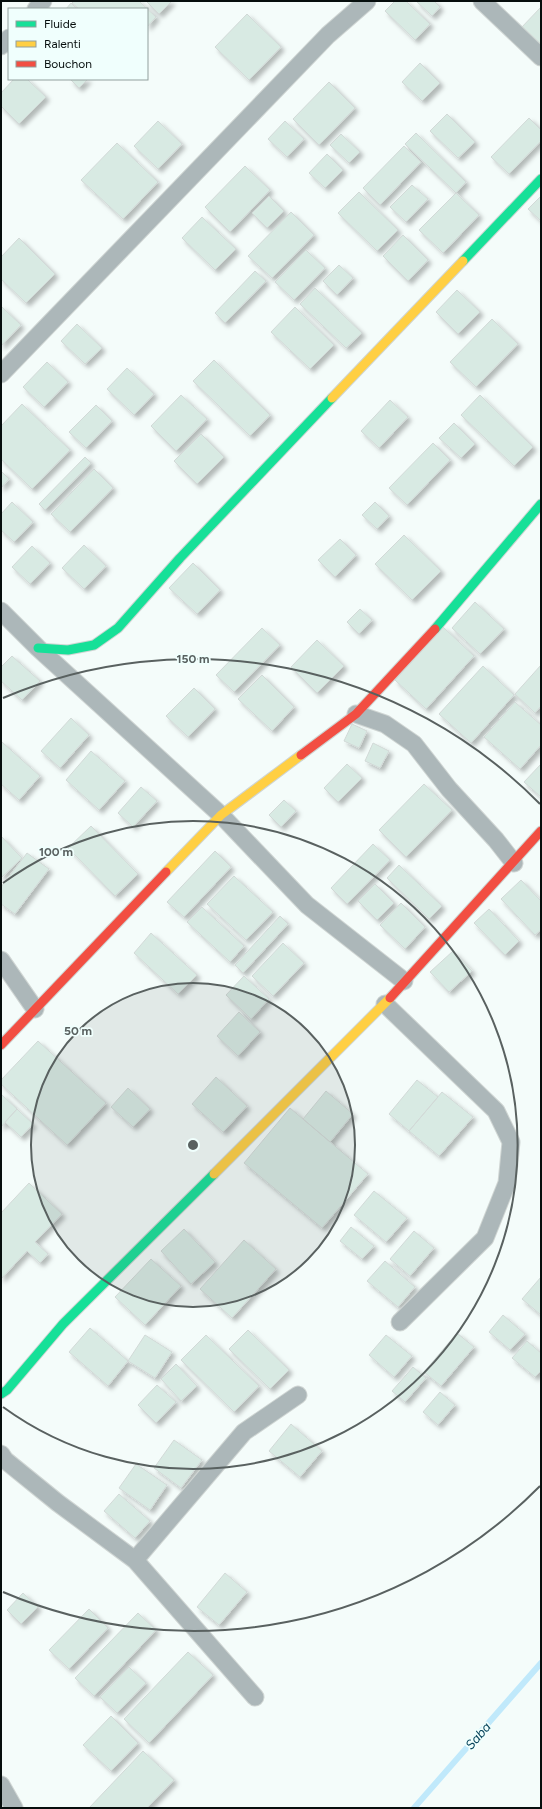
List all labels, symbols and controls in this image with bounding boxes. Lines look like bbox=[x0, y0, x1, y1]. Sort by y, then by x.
legend bbox=[8, 8, 148, 80]
text: Fluide bbox=[44, 17, 77, 31]
text: Ralenti bbox=[44, 37, 81, 51]
text: Bouchon bbox=[44, 57, 92, 71]
text: 150 m bbox=[176, 652, 210, 666]
text: 100 m bbox=[39, 845, 73, 859]
text: 50 m bbox=[64, 1024, 92, 1038]
centre of rings bbox=[186, 1138, 200, 1152]
water label: Saba bbox=[462, 1719, 494, 1753]

